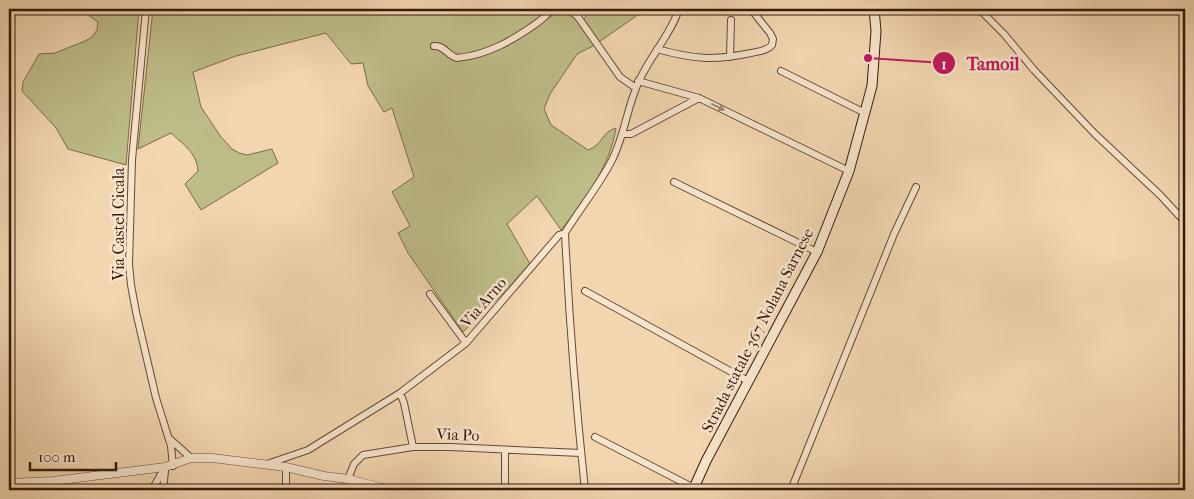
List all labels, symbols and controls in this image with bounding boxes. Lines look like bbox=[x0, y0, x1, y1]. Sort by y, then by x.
callout: Tamoil bbox=[931, 47, 1029, 80]
text: Tamoil bbox=[965, 54, 1021, 75]
text: 1 bbox=[941, 55, 947, 73]
one-way arrow bbox=[711, 103, 725, 111]
street label: Via Castel Cicala bbox=[109, 167, 128, 281]
street label: Strada statale 367 Nolana Sarnese bbox=[697, 225, 817, 436]
street label: Via Arno bbox=[456, 273, 510, 332]
street label: Via Po bbox=[435, 424, 480, 445]
scale bar bbox=[30, 439, 116, 471]
text: 100 m bbox=[38, 448, 76, 466]

